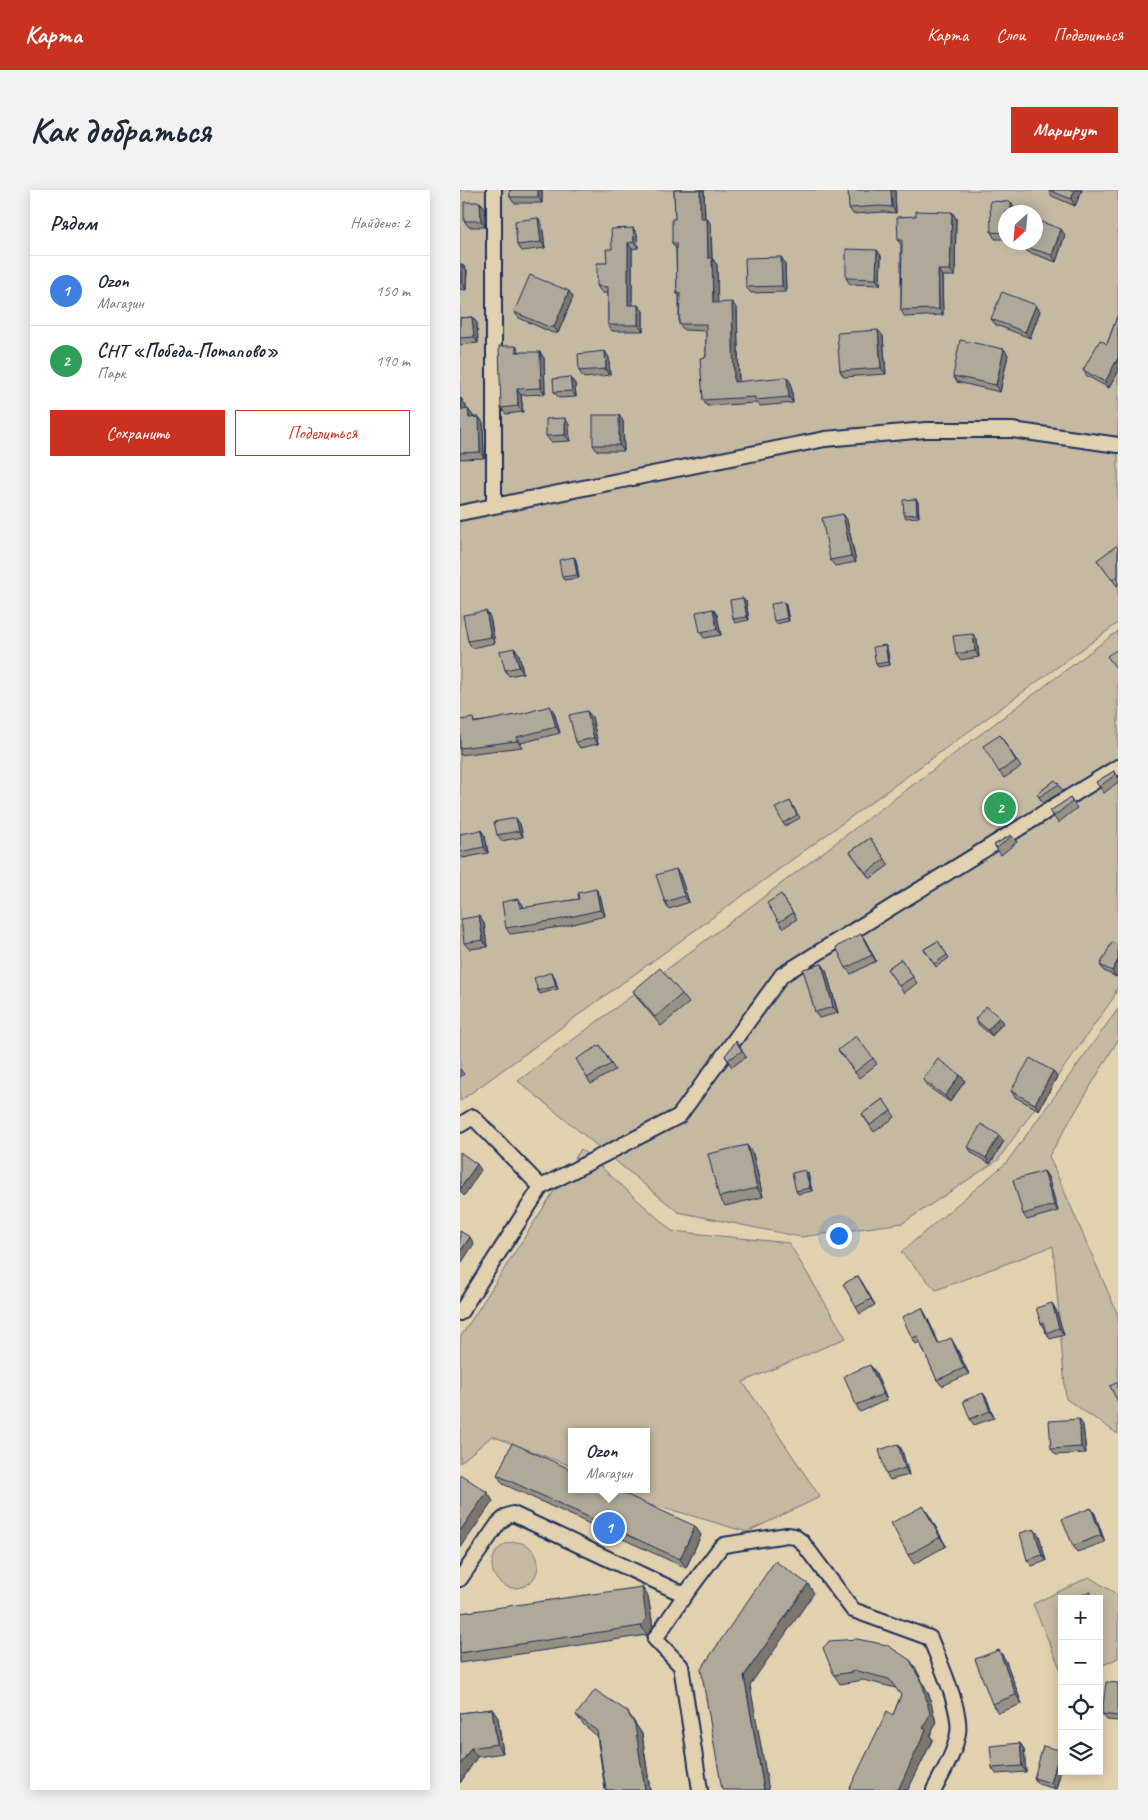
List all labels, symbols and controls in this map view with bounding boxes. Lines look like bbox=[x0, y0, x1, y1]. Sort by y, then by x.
text: Карта bbox=[25, 20, 82, 50]
text: Карта bbox=[927, 24, 968, 46]
text: Слои bbox=[996, 24, 1025, 46]
text: Поделиться bbox=[1053, 24, 1123, 46]
button: Маршрут bbox=[1011, 107, 1118, 153]
text: Как добраться bbox=[30, 108, 211, 153]
north arrow bbox=[998, 205, 1043, 250]
text: Рядом bbox=[50, 210, 97, 236]
text: Найдено: 2 bbox=[350, 213, 410, 233]
text: Ozon bbox=[97, 269, 129, 293]
text: 1 bbox=[62, 281, 70, 301]
text: 150 m bbox=[376, 281, 410, 301]
text: Магазин bbox=[97, 293, 144, 313]
text: СНТ «Победа-Потапово» bbox=[97, 339, 278, 363]
text: 2 bbox=[62, 351, 70, 371]
text: 190 m bbox=[376, 351, 410, 371]
text: Парк bbox=[97, 363, 126, 383]
button: Сохранить bbox=[50, 410, 225, 456]
button: Поделиться bbox=[235, 410, 410, 456]
pin: 2 bbox=[984, 789, 1016, 827]
your location bbox=[826, 1223, 852, 1249]
popup bbox=[568, 1428, 650, 1493]
text: Ozon bbox=[586, 1439, 617, 1463]
text: Магазин bbox=[586, 1463, 632, 1483]
pin: 1 bbox=[593, 1509, 625, 1547]
map controls bbox=[1058, 1595, 1103, 1775]
button: + bbox=[1058, 1595, 1103, 1640]
button: − bbox=[1058, 1640, 1103, 1685]
button: locate bbox=[1058, 1685, 1103, 1730]
button: layers bbox=[1058, 1730, 1103, 1775]

